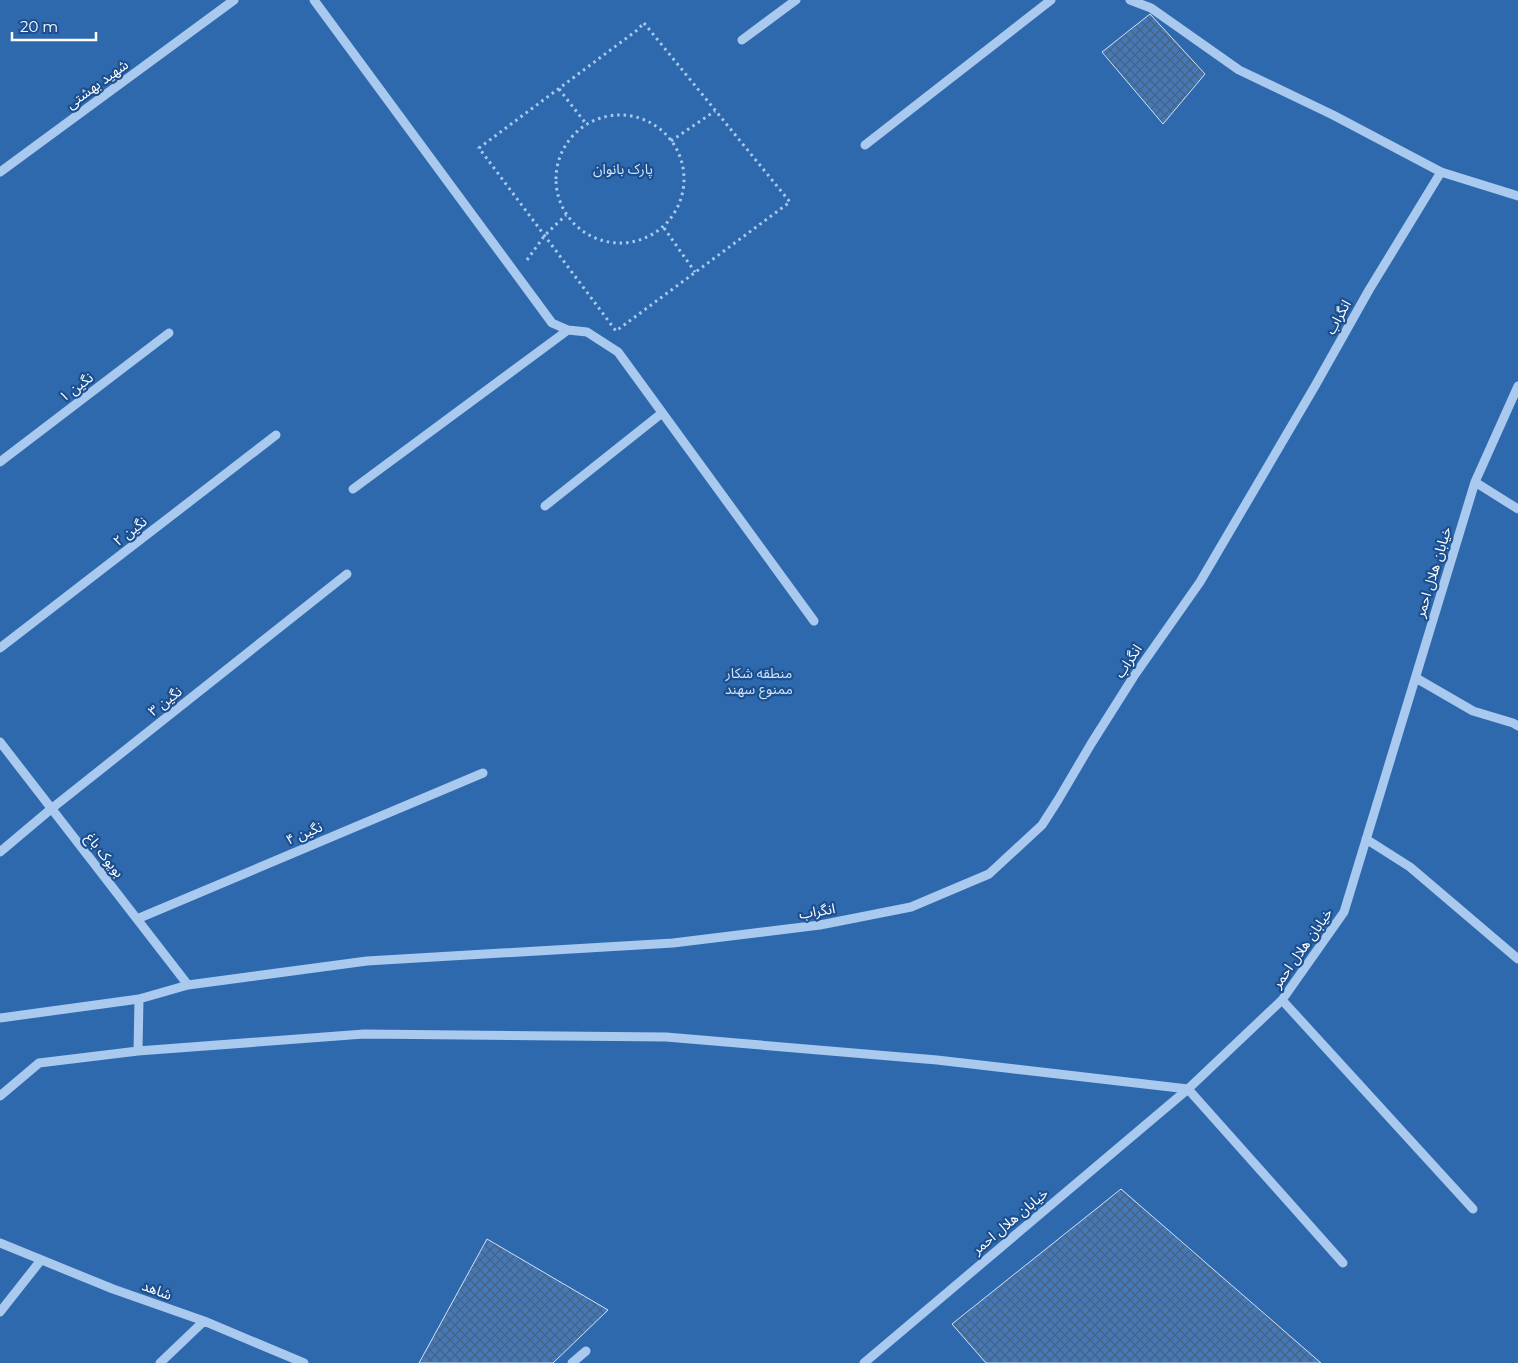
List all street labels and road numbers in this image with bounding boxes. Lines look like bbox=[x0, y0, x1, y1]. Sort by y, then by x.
street label: شهید بهشتی bbox=[62, 55, 132, 113]
street label: انگراب bbox=[1321, 297, 1355, 337]
street label: نگین ۱ bbox=[55, 368, 97, 406]
street label: نگین ۲ bbox=[109, 512, 151, 550]
street label: خیابان هلال احمر bbox=[1410, 525, 1455, 620]
street label: انگراب bbox=[1110, 641, 1146, 681]
street label: نگین ۳ bbox=[144, 682, 186, 720]
street label: نگین ۴ bbox=[283, 817, 325, 849]
street label: بویوک باغ bbox=[80, 829, 128, 882]
street label: انگراب bbox=[797, 899, 837, 923]
street label: خیابان هلال احمر bbox=[1267, 904, 1336, 992]
street label: خیابان هلال احمر bbox=[968, 1184, 1052, 1259]
street label: شاهد bbox=[140, 1276, 174, 1304]

